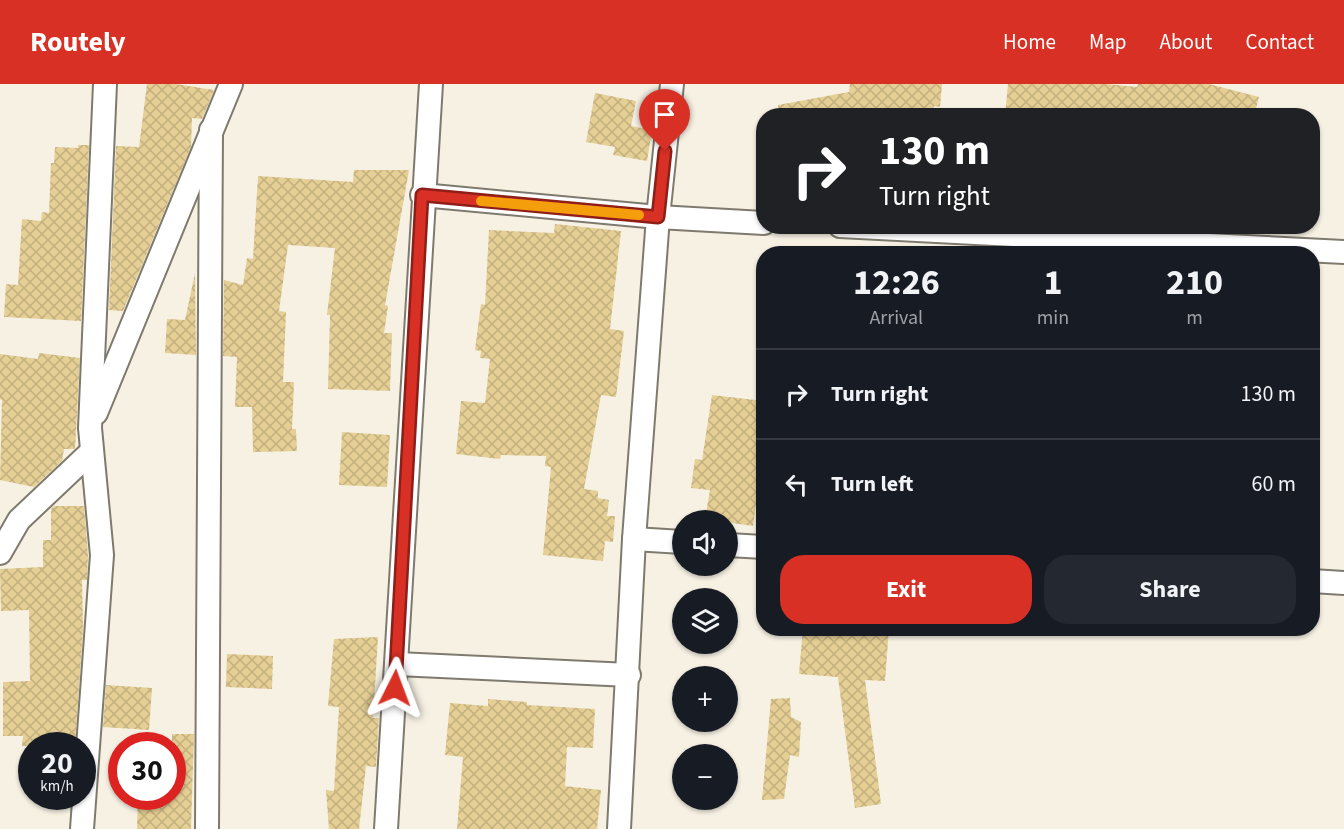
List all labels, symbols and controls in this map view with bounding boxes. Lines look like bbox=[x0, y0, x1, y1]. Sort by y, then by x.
text: Routely bbox=[30, 22, 126, 62]
text: Home bbox=[1003, 27, 1056, 57]
text: Map bbox=[1089, 27, 1127, 57]
text: About bbox=[1160, 27, 1212, 57]
text: Contact bbox=[1245, 27, 1314, 57]
pin bbox=[639, 89, 690, 151]
icon: arrive bbox=[648, 98, 681, 131]
text: 130 m bbox=[879, 121, 990, 181]
icon: right bbox=[780, 132, 858, 210]
text: Turn right bbox=[879, 177, 990, 216]
text: 12:26 bbox=[853, 257, 940, 308]
text: 1 bbox=[1043, 257, 1062, 308]
text: 210 bbox=[1166, 257, 1223, 308]
text: Arrival bbox=[869, 304, 923, 332]
text: min bbox=[1037, 304, 1069, 332]
text: m bbox=[1186, 304, 1203, 332]
icon: right bbox=[780, 378, 813, 411]
text: Turn right bbox=[831, 378, 928, 410]
text: 130 m bbox=[1241, 378, 1296, 410]
icon: left bbox=[780, 468, 813, 501]
text: Turn left bbox=[831, 468, 913, 500]
text: 60 m bbox=[1251, 468, 1296, 500]
map controls bbox=[672, 510, 738, 810]
button: sound bbox=[672, 510, 738, 576]
button: Exit bbox=[780, 555, 1032, 624]
button: Share bbox=[1044, 555, 1296, 624]
button: layers bbox=[672, 588, 738, 654]
position arrow bbox=[363, 656, 427, 720]
button: + bbox=[672, 666, 738, 732]
speed limit sign: 30 bbox=[108, 732, 186, 810]
text: 20 bbox=[41, 742, 73, 785]
button: − bbox=[672, 744, 738, 810]
text: km/h bbox=[40, 776, 74, 797]

